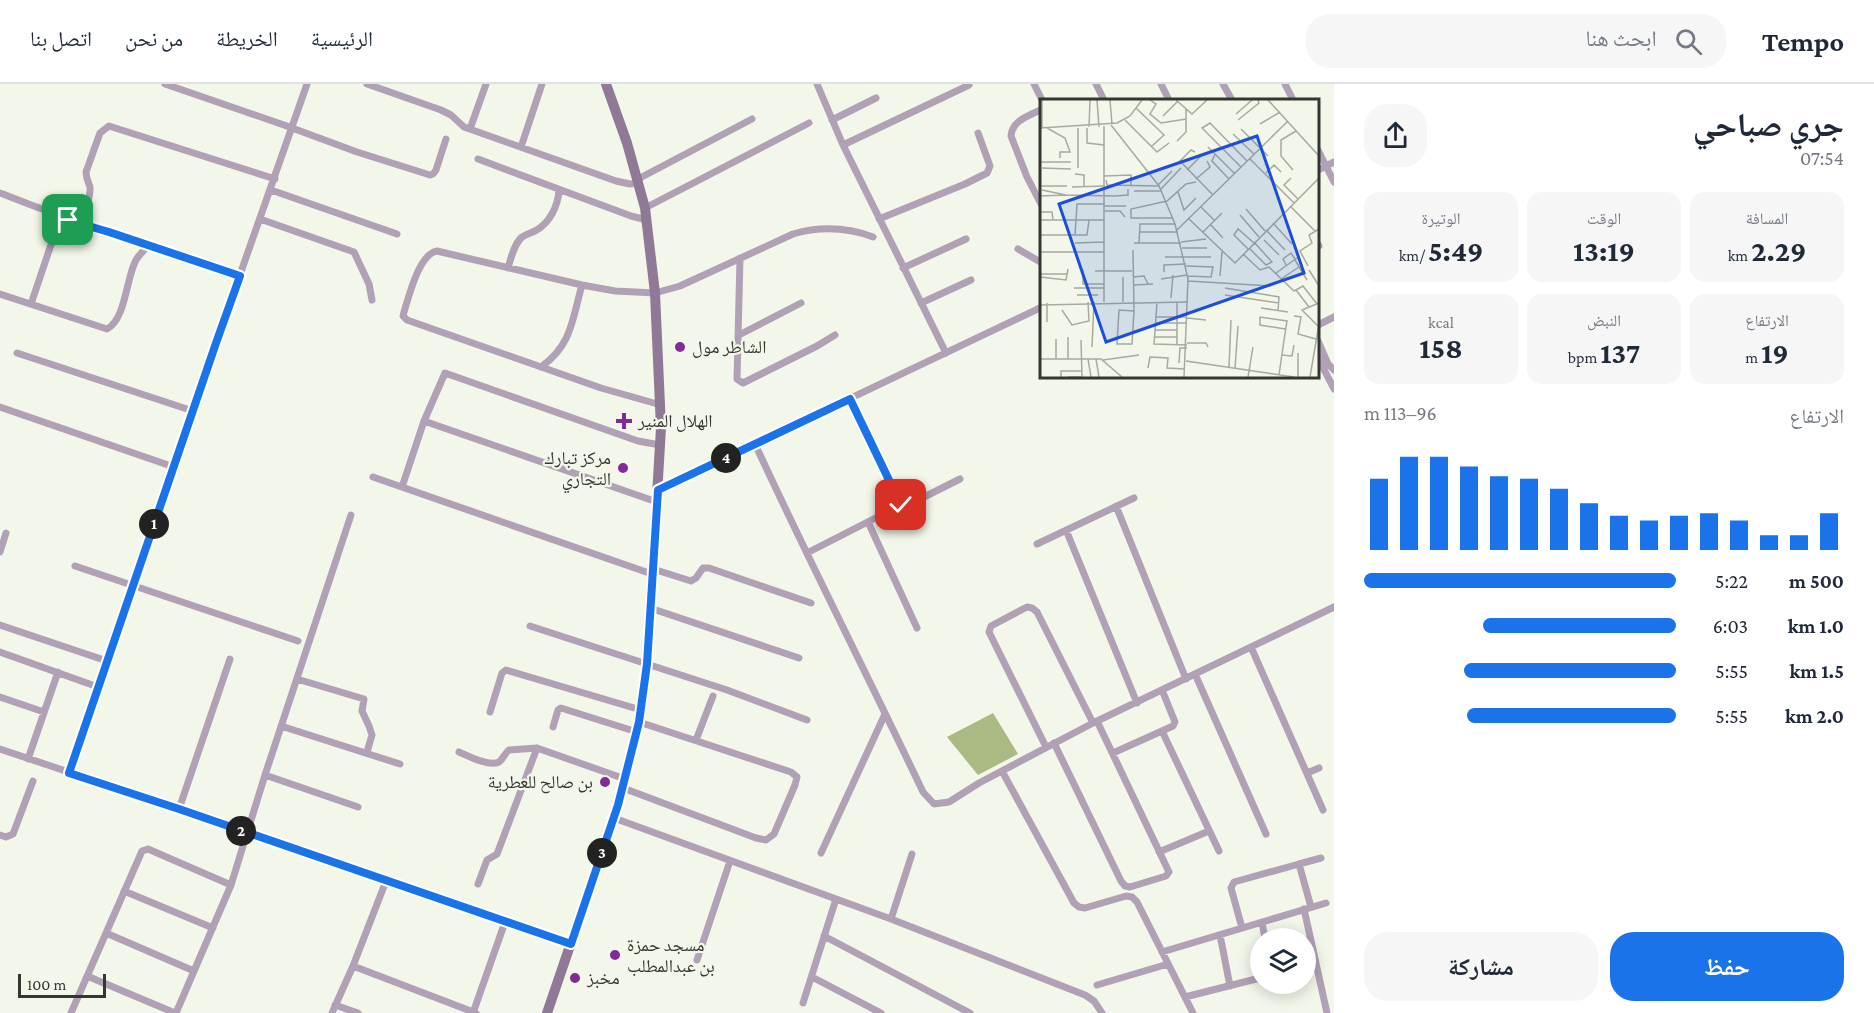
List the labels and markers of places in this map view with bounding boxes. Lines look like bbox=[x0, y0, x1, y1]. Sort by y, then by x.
pin bbox=[42, 194, 93, 245]
place label: الشاطر مول bbox=[692, 337, 766, 358]
marker: الشاطر مول bbox=[673, 340, 687, 354]
place label: الهلال المنير bbox=[637, 411, 713, 432]
marker: الهلال المنير bbox=[615, 412, 633, 430]
pin: 4 bbox=[711, 443, 741, 473]
place label: مركز تبارك التجاري bbox=[544, 448, 611, 494]
marker: مركز تبارك التجاري bbox=[616, 461, 630, 475]
pin bbox=[875, 479, 926, 530]
pin: 1 bbox=[139, 509, 169, 539]
place label: بن صالح للعطرية bbox=[488, 772, 593, 794]
marker: بن صالح للعطرية bbox=[598, 775, 612, 789]
pin: 2 bbox=[226, 816, 256, 846]
pin: 3 bbox=[587, 838, 617, 868]
place label: مسجد حمزة بن عبدالمطلب bbox=[627, 935, 715, 977]
marker: مسجد حمزة بن عبدالمطلب bbox=[608, 948, 622, 962]
place label: مخبز bbox=[586, 968, 620, 989]
marker: مخبز bbox=[568, 971, 582, 985]

